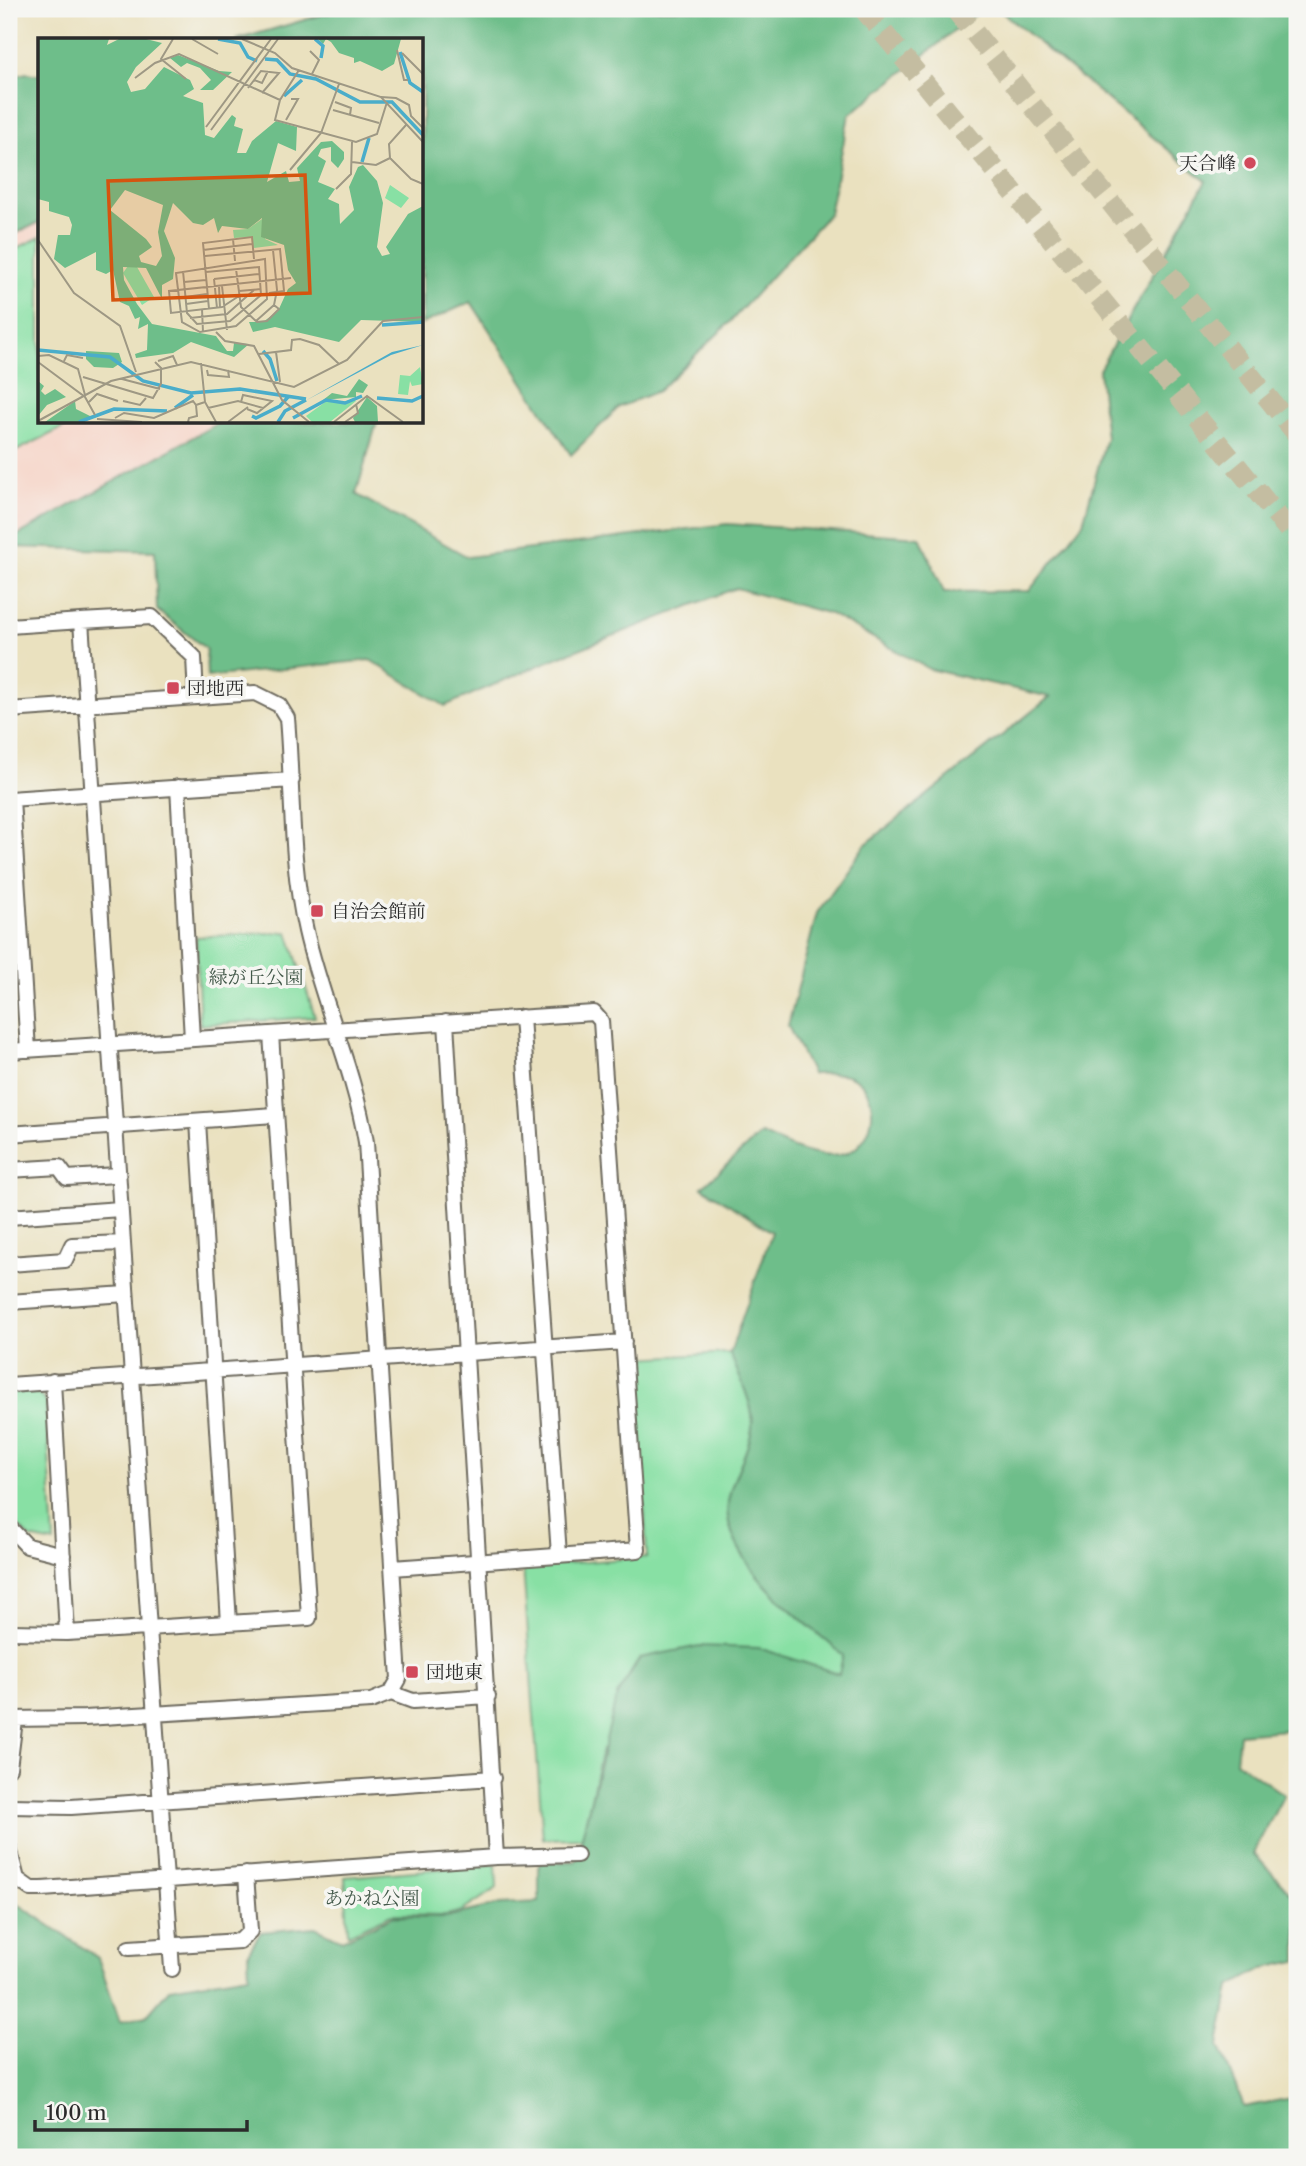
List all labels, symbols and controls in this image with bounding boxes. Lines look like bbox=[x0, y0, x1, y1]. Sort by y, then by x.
inset map bbox=[38, 38, 424, 424]
place label: 天合峰 bbox=[1179, 152, 1236, 175]
marker: 天合峰 bbox=[1242, 155, 1258, 171]
place label: 団地西 bbox=[187, 677, 244, 700]
marker: 団地西 bbox=[165, 680, 181, 696]
place label: 自治会館前 bbox=[331, 900, 426, 923]
marker: 自治会館前 bbox=[309, 903, 325, 919]
park label: 緑が丘公園 bbox=[208, 966, 304, 989]
place label: 団地東 bbox=[426, 1661, 483, 1684]
marker: 団地東 bbox=[404, 1664, 420, 1680]
park label: あかね公園 bbox=[324, 1887, 420, 1910]
scale bar bbox=[35, 2089, 247, 2133]
text: 100 m bbox=[46, 2100, 107, 2125]

